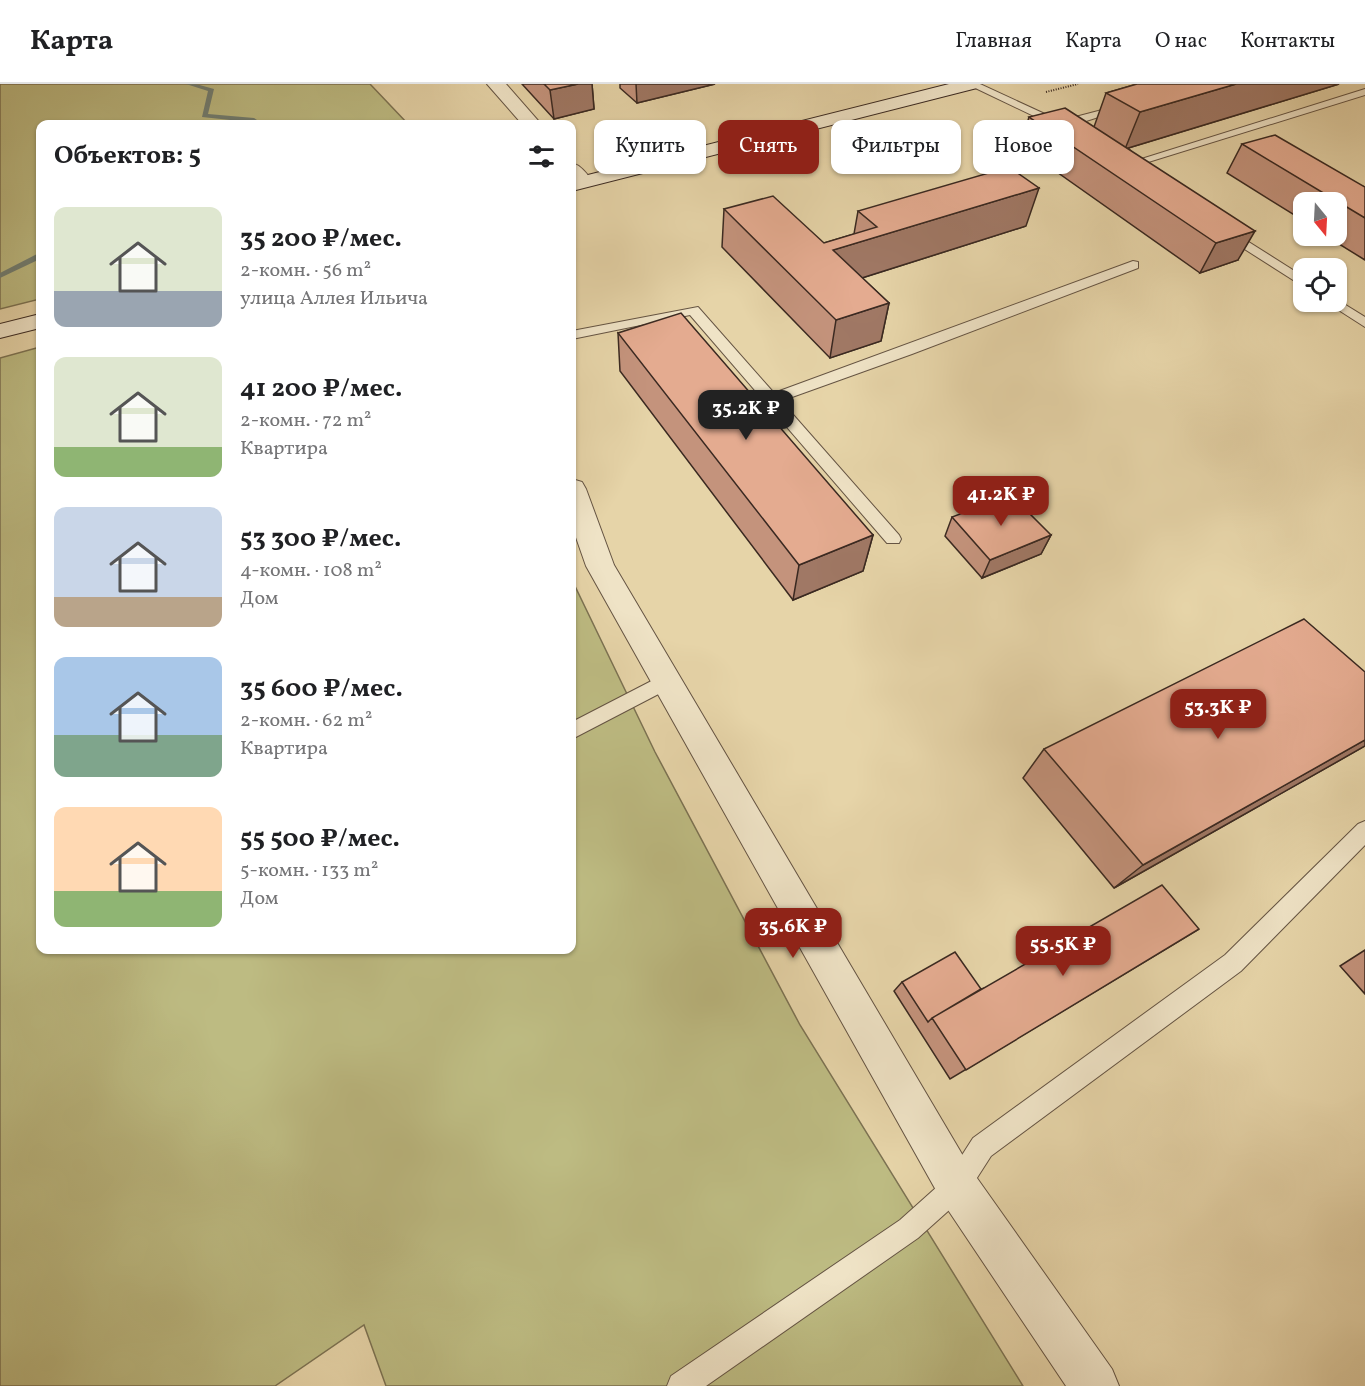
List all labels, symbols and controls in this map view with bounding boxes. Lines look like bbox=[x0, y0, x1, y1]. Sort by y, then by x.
text: Карта bbox=[30, 22, 113, 61]
text: Главная bbox=[955, 27, 1032, 56]
text: Карта bbox=[1065, 27, 1122, 56]
text: О нас bbox=[1155, 27, 1207, 56]
text: Контакты bbox=[1240, 27, 1335, 56]
chip: Купить bbox=[594, 120, 706, 174]
chip: Снять bbox=[718, 120, 819, 174]
chip: Фильтры bbox=[831, 120, 961, 174]
chip: Новое bbox=[973, 120, 1074, 174]
text: Объектов: 5 bbox=[54, 138, 201, 174]
icon: filters bbox=[525, 140, 558, 173]
north arrow bbox=[1293, 192, 1347, 246]
map controls bbox=[1293, 192, 1347, 312]
text: 35 200 ₽/мес. bbox=[240, 221, 402, 257]
icon: home bbox=[102, 231, 174, 303]
text: 2-комн. · 56 m² bbox=[240, 257, 371, 285]
button: locate bbox=[1293, 258, 1347, 312]
text: улица Аллея Ильича bbox=[240, 285, 428, 313]
text: 41 200 ₽/мес. bbox=[240, 371, 402, 407]
icon: home bbox=[102, 381, 174, 453]
pin: 35.2K ₽ bbox=[691, 390, 801, 441]
text: 35.2K ₽ bbox=[712, 395, 780, 423]
text: 2-комн. · 72 m² bbox=[240, 407, 371, 435]
text: Квартира bbox=[240, 435, 328, 463]
pin: 41.2K ₽ bbox=[946, 476, 1056, 527]
text: 41.2K ₽ bbox=[967, 481, 1035, 509]
text: 53 300 ₽/мес. bbox=[240, 521, 401, 557]
icon: home bbox=[102, 531, 174, 603]
text: 4-комн. · 108 m² bbox=[240, 557, 382, 585]
text: Дом bbox=[240, 585, 279, 613]
text: 35 600 ₽/мес. bbox=[240, 671, 403, 707]
icon: home bbox=[102, 681, 174, 753]
pin: 53.3K ₽ bbox=[1163, 689, 1273, 740]
text: 53.3K ₽ bbox=[1184, 694, 1252, 722]
text: 2-комн. · 62 m² bbox=[240, 707, 372, 735]
text: Квартира bbox=[240, 735, 328, 763]
text: 55 500 ₽/мес. bbox=[240, 821, 400, 857]
icon: home bbox=[102, 831, 174, 903]
text: 5-комн. · 133 m² bbox=[240, 857, 378, 885]
text: Дом bbox=[240, 885, 279, 913]
pin: 35.6K ₽ bbox=[738, 908, 848, 959]
text: 35.6K ₽ bbox=[759, 913, 827, 941]
pin: 55.5K ₽ bbox=[1008, 926, 1118, 977]
text: 55.5K ₽ bbox=[1030, 931, 1096, 959]

